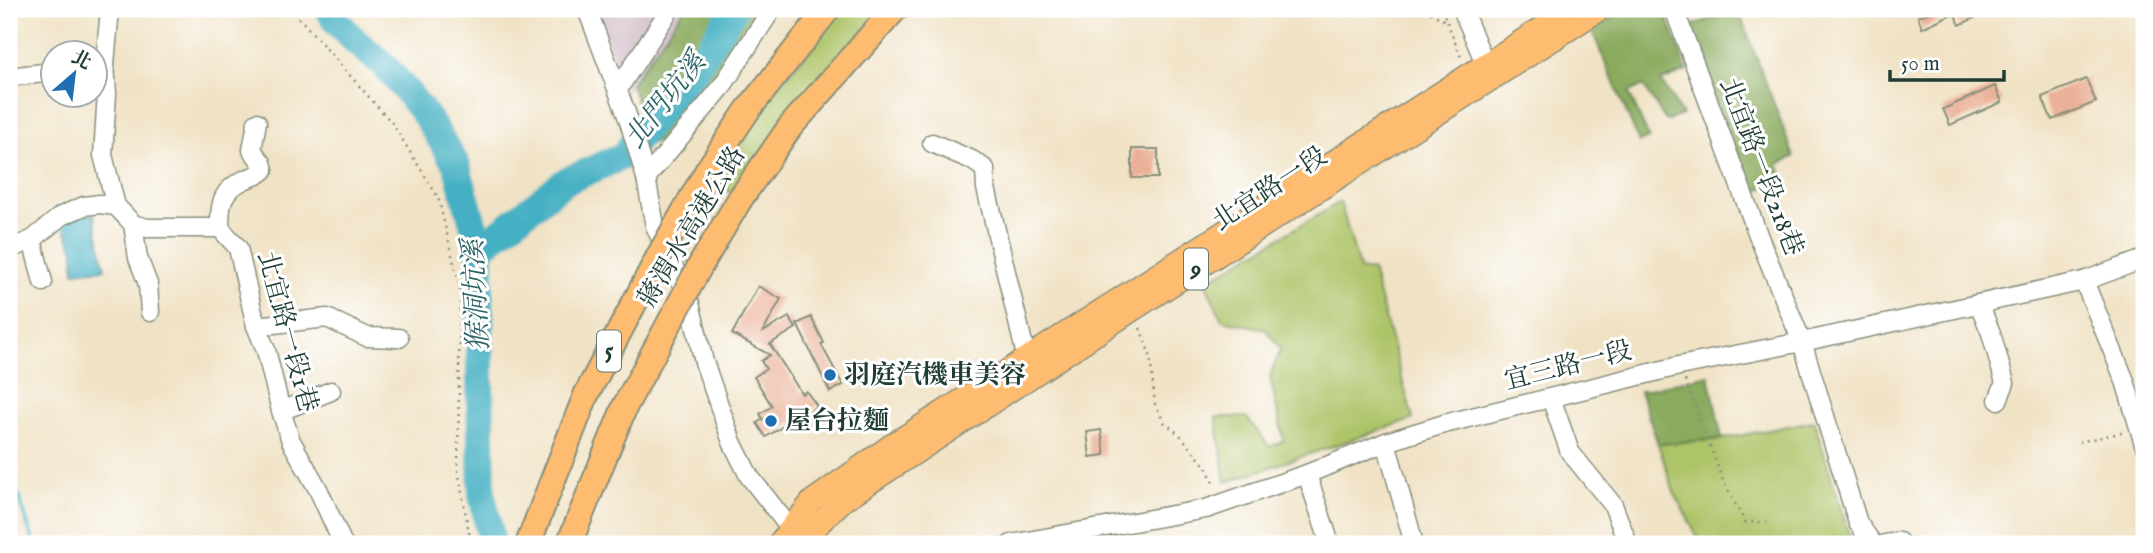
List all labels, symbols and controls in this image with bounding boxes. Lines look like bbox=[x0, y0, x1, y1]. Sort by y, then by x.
north arrow bbox=[38, 38, 108, 108]
scale bar bbox=[1890, 38, 2004, 82]
water label: 北門坑溪 bbox=[618, 44, 716, 156]
text: 北 bbox=[67, 46, 95, 76]
text: 50 m bbox=[1901, 51, 1940, 78]
street label: 北宜路一段218巷 bbox=[1712, 73, 1810, 261]
street label: 蔣渭水高速公路 bbox=[631, 140, 753, 314]
street label: 北宜路一段 bbox=[1206, 140, 1334, 238]
water label: 猴洞坑溪 bbox=[456, 235, 497, 352]
street label: 北宜路一段1巷 bbox=[250, 248, 324, 416]
road number: 9 bbox=[1184, 248, 1208, 290]
road number: 5 bbox=[597, 330, 621, 372]
street label: 宜三路一段 bbox=[1501, 334, 1635, 398]
place label: 羽庭汽機車美容 bbox=[844, 359, 1026, 392]
marker: 羽庭汽機車美容 bbox=[822, 367, 838, 383]
place label: 屋台拉麵 bbox=[785, 405, 889, 438]
marker: 屋台拉麵 bbox=[763, 413, 779, 429]

